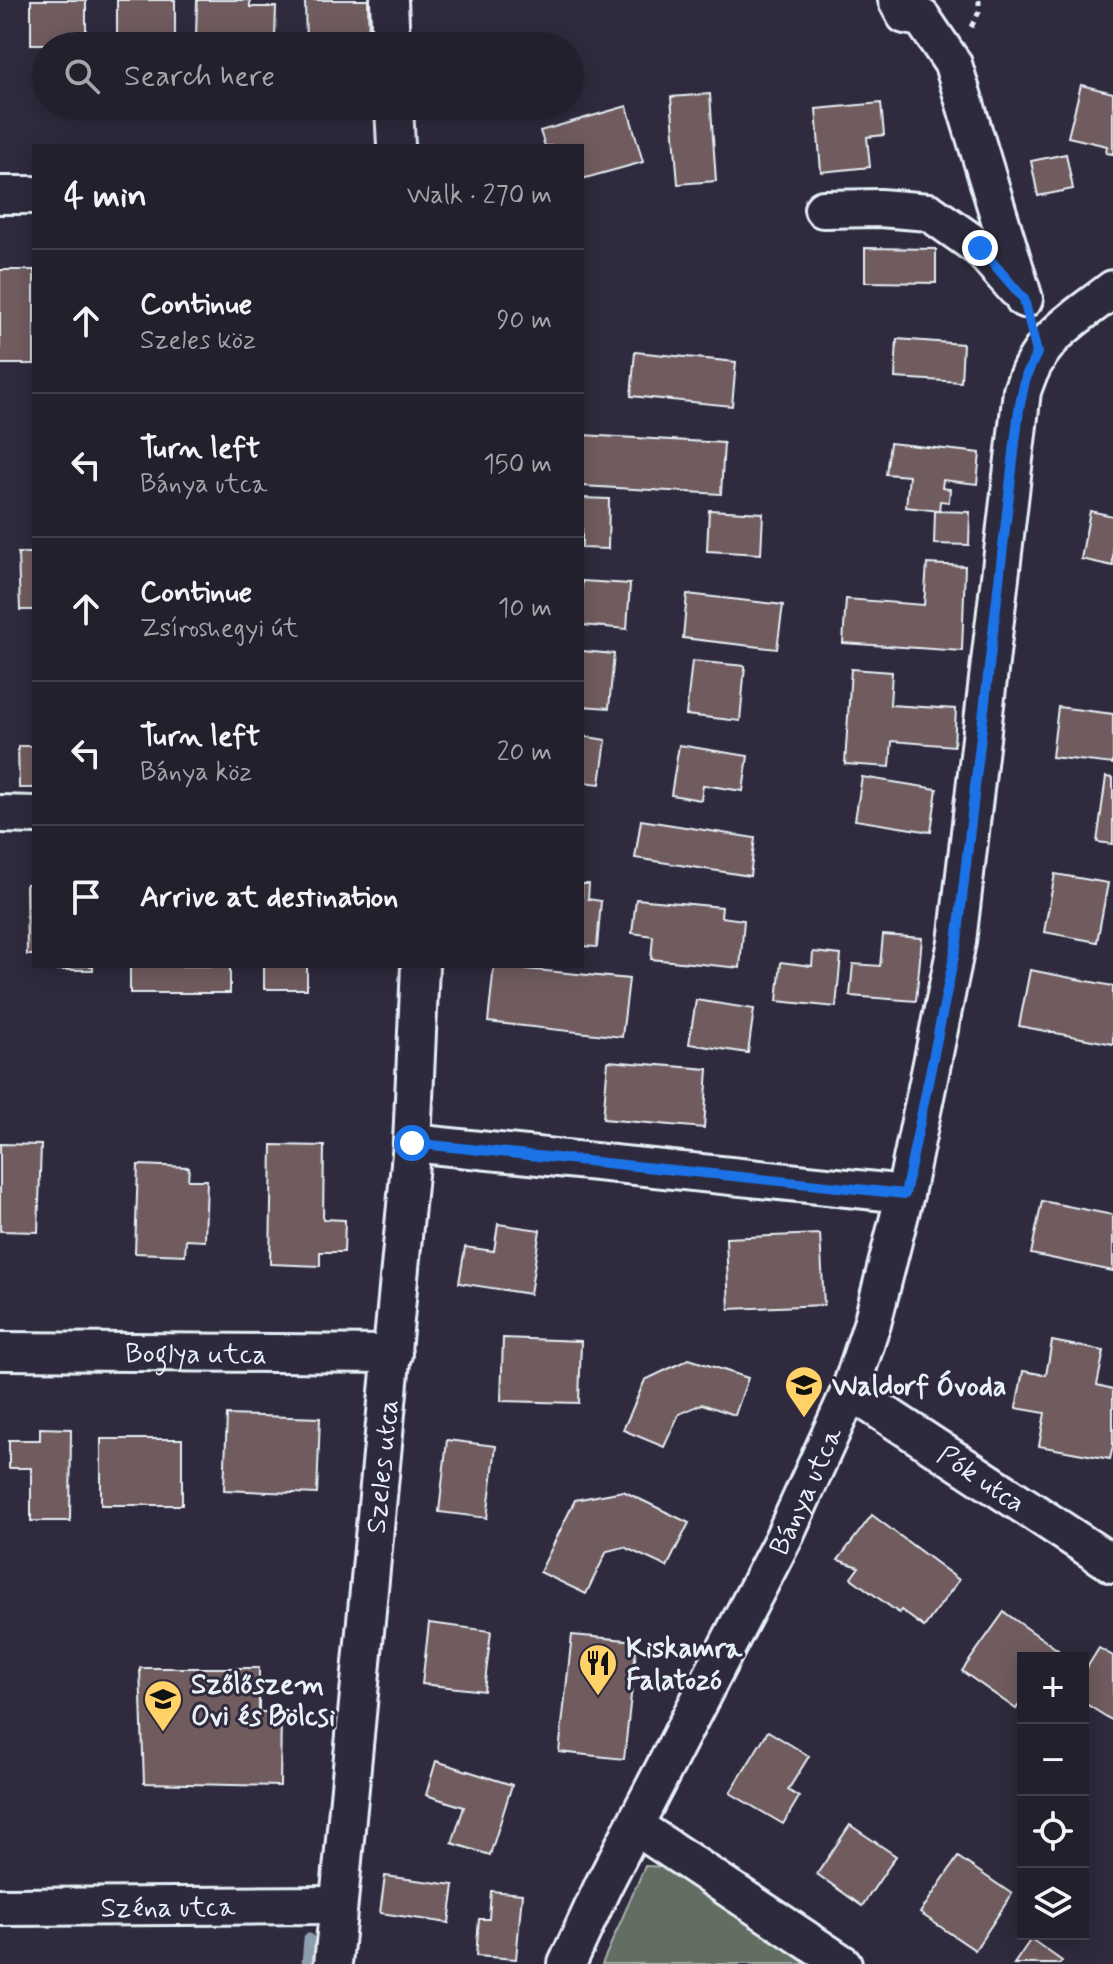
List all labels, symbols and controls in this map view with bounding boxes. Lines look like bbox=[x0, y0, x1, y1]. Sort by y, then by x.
search box bbox=[32, 32, 584, 120]
icon: search bbox=[60, 54, 104, 98]
text: Search here bbox=[124, 57, 275, 96]
text: 4 min bbox=[64, 174, 147, 219]
text: Walk · 270 m bbox=[407, 179, 552, 213]
route end bbox=[962, 230, 998, 266]
text: Continue bbox=[140, 285, 252, 324]
icon: ahead bbox=[64, 299, 108, 343]
text: 90 m bbox=[497, 304, 552, 338]
text: Szeles köz bbox=[140, 324, 256, 358]
text: Turn left bbox=[140, 429, 260, 468]
icon: left bbox=[64, 443, 108, 487]
text: 150 m bbox=[483, 448, 552, 482]
text: Bánya utca bbox=[140, 468, 267, 502]
text: Continue bbox=[140, 573, 252, 612]
icon: ahead bbox=[64, 587, 108, 631]
text: 10 m bbox=[498, 592, 552, 626]
text: Zsíroshegyi út bbox=[140, 612, 298, 646]
text: Turn left bbox=[140, 717, 260, 756]
icon: left bbox=[64, 731, 108, 775]
text: 20 m bbox=[497, 736, 552, 770]
text: Bánya köz bbox=[140, 756, 252, 790]
icon: arrive bbox=[64, 875, 108, 919]
text: Arrive at destination bbox=[140, 878, 398, 917]
route start bbox=[394, 1125, 430, 1161]
street label: Boglya utca bbox=[125, 1336, 267, 1376]
school or university icon: Waldorf Óvoda bbox=[783, 1364, 825, 1419]
place label: Waldorf Óvoda bbox=[832, 1369, 1006, 1406]
street label: Szeles utca bbox=[359, 1398, 408, 1535]
street label: Bánya utca bbox=[762, 1421, 852, 1562]
street label: Pók utca bbox=[929, 1437, 1032, 1522]
place label: Kiskamra Falatozó bbox=[626, 1631, 743, 1700]
restaurant icon: Kiskamra Falatozó bbox=[577, 1642, 619, 1697]
map controls bbox=[1017, 1652, 1089, 1940]
button: + bbox=[1017, 1652, 1089, 1724]
place label: Szőlőszem Ovi és Bölcsi bbox=[191, 1667, 335, 1736]
school or university icon: Szőlőszem Ovi és Bölcsi bbox=[142, 1678, 184, 1733]
button: − bbox=[1017, 1724, 1089, 1796]
button: locate bbox=[1017, 1796, 1089, 1868]
button: layers bbox=[1017, 1868, 1089, 1940]
street label: Széna utca bbox=[100, 1890, 236, 1927]

